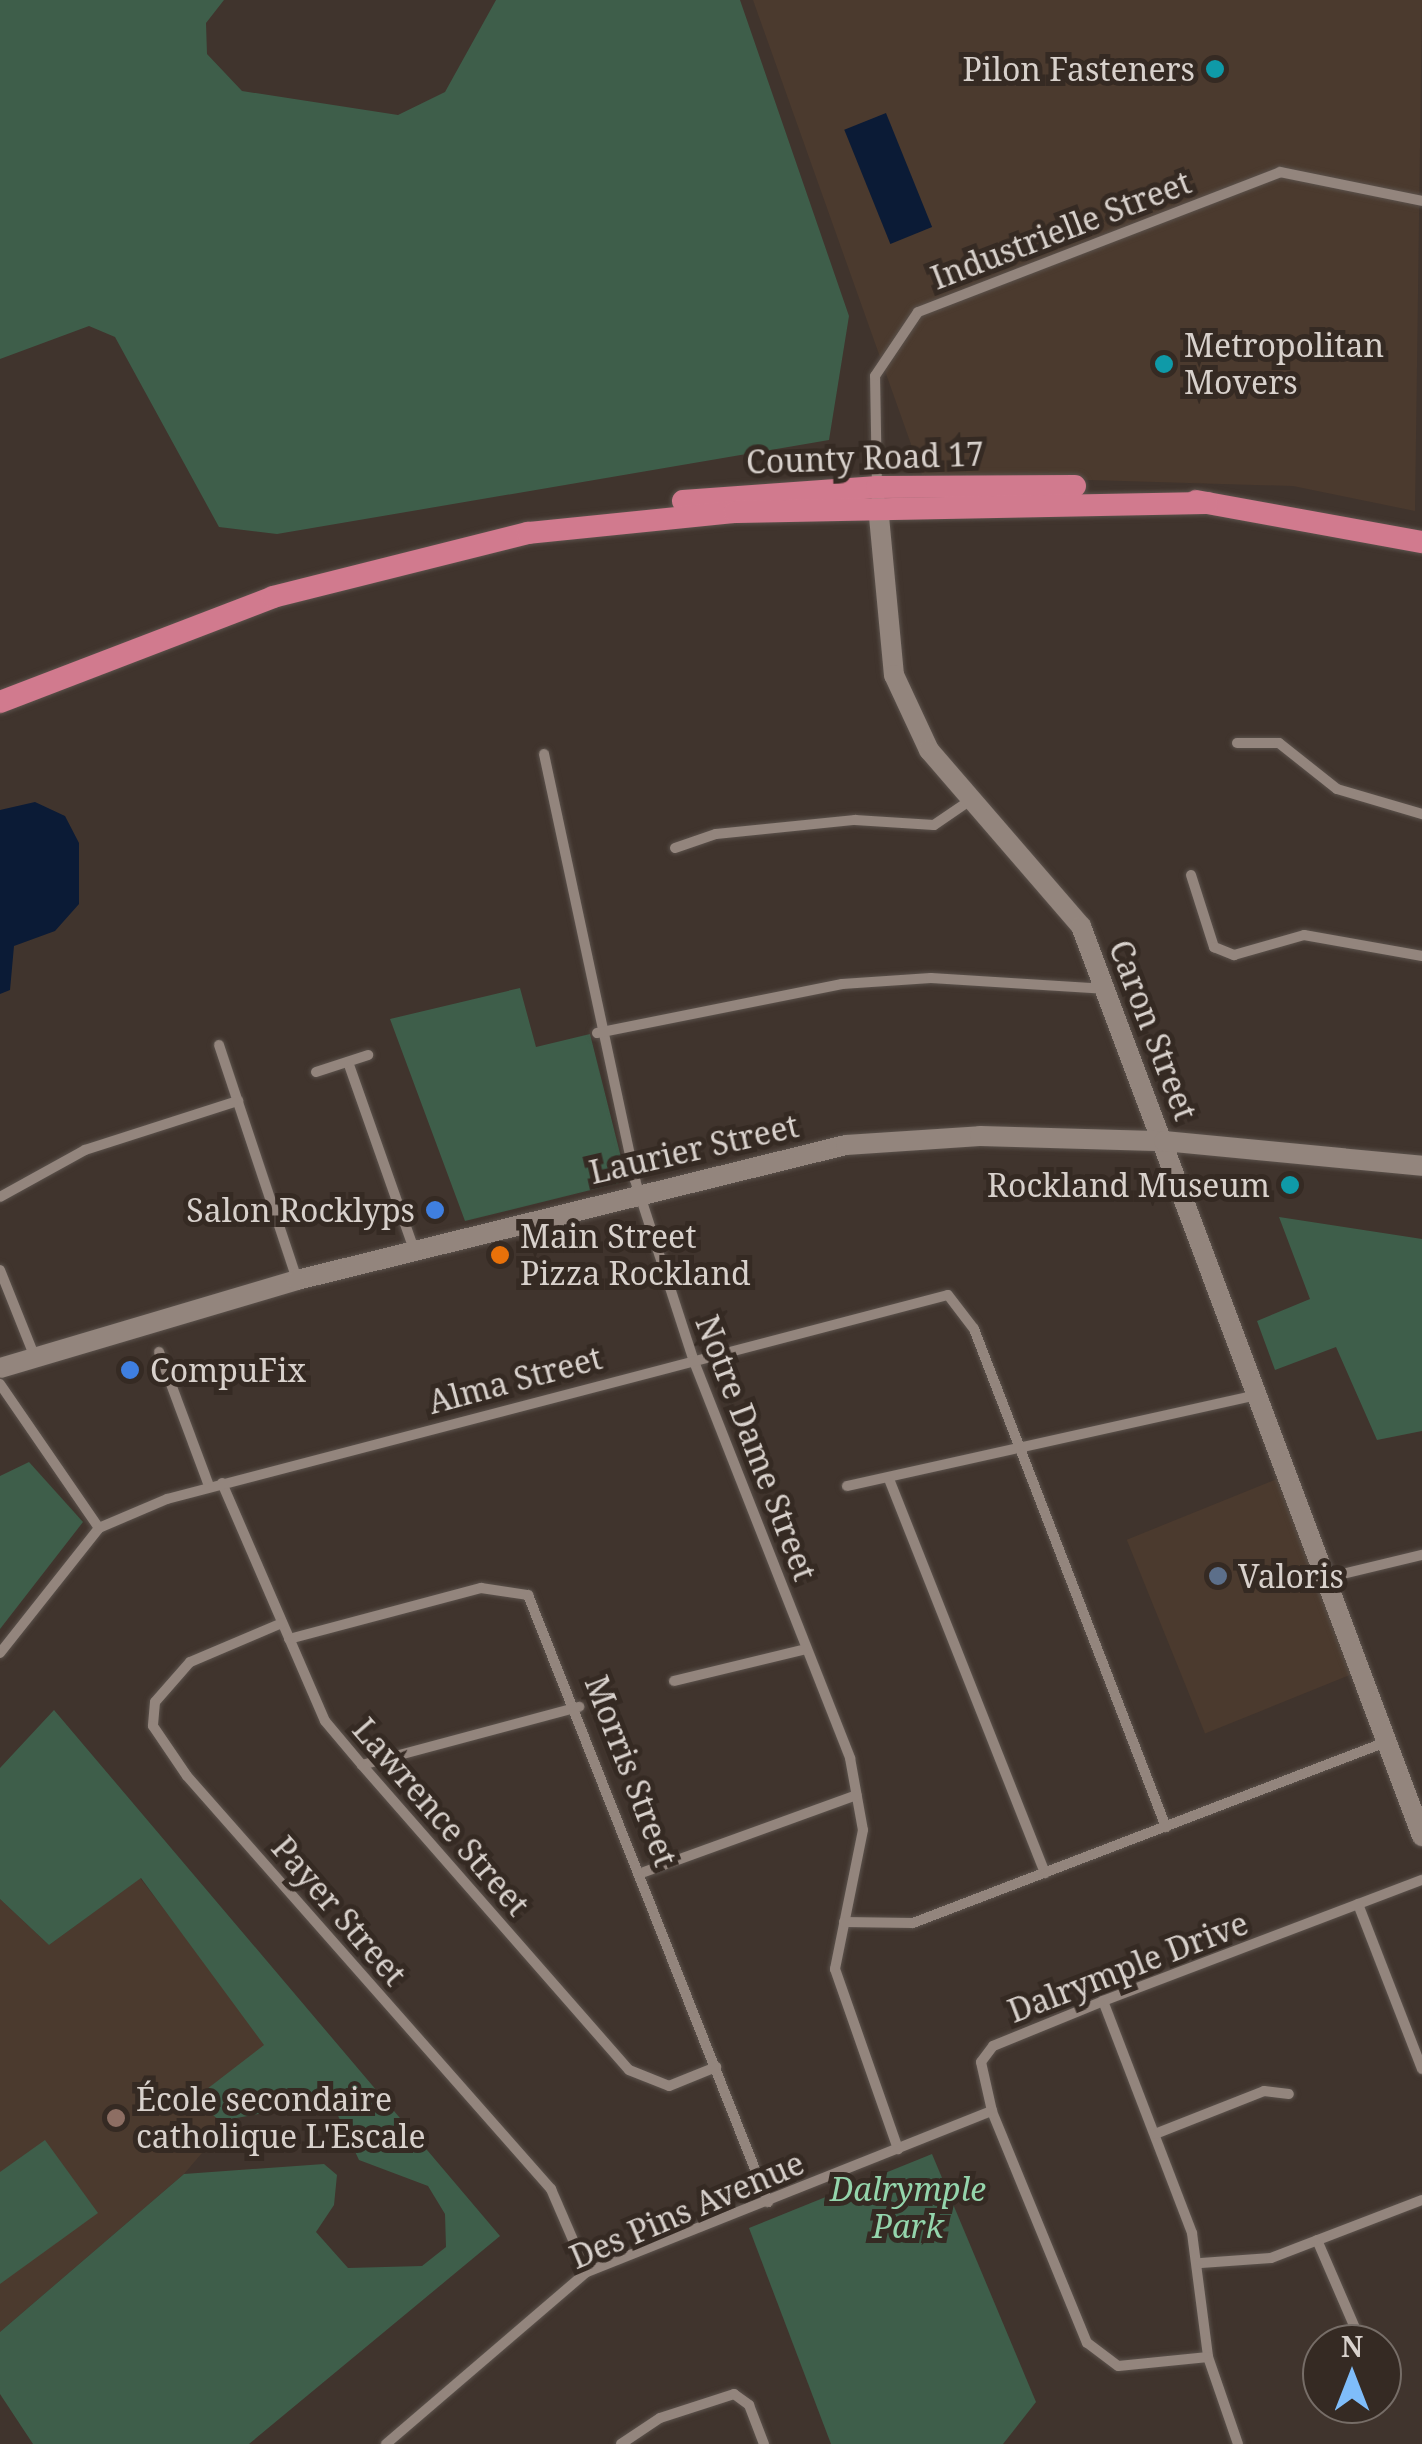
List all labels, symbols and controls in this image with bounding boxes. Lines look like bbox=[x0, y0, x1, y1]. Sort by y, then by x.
place label: Pilon Fasteners bbox=[962, 50, 1195, 88]
marker: Pilon Fasteners bbox=[1204, 58, 1226, 80]
street label: Industrielle Street bbox=[926, 163, 1196, 297]
place label: Metropolitan Movers bbox=[1184, 327, 1384, 402]
marker: Metropolitan Movers bbox=[1153, 353, 1175, 375]
street label: County Road 17 bbox=[745, 435, 985, 481]
street label: Caron Street bbox=[1101, 935, 1205, 1125]
street label: Laurier Street bbox=[586, 1106, 802, 1192]
place label: Rockland Museum bbox=[987, 1166, 1270, 1204]
marker: Rockland Museum bbox=[1279, 1174, 1301, 1196]
place label: Salon Rocklyps bbox=[186, 1191, 415, 1229]
marker: Salon Rocklyps bbox=[424, 1199, 446, 1221]
place label: Main Street Pizza Rockland bbox=[520, 1218, 751, 1293]
marker: Main Street Pizza Rockland bbox=[489, 1244, 511, 1266]
street label: Notre Dame Street bbox=[688, 1310, 824, 1586]
street label: Alma Street bbox=[424, 1338, 606, 1422]
place label: CompuFix bbox=[150, 1351, 306, 1389]
marker: CompuFix bbox=[119, 1359, 141, 1381]
place label: Valoris bbox=[1238, 1557, 1344, 1595]
marker: Valoris bbox=[1207, 1565, 1229, 1587]
street label: Morris Street bbox=[577, 1670, 685, 1872]
street label: Lawrence Street bbox=[345, 1711, 537, 1923]
street label: Payer Street bbox=[264, 1829, 414, 1993]
street label: Dalrymple Drive bbox=[1003, 1904, 1253, 2030]
place label: École secondaire catholique L'Escale bbox=[136, 2081, 426, 2156]
marker: École secondaire catholique L'Escale bbox=[105, 2107, 127, 2129]
street label: Des Pins Avenue bbox=[564, 2143, 810, 2277]
park label: Dalrymple Park bbox=[830, 2171, 986, 2246]
north arrow bbox=[1302, 2324, 1402, 2424]
text: N bbox=[1341, 2327, 1363, 2365]

